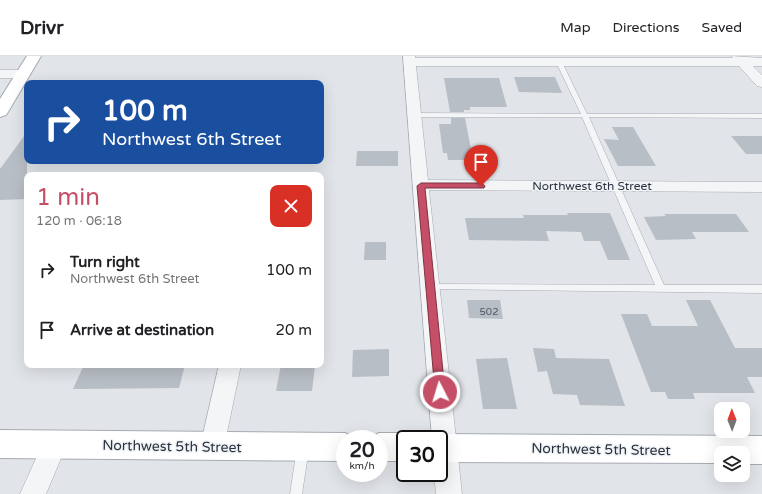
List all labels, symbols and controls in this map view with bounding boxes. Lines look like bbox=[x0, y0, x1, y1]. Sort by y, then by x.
text: Drivr bbox=[20, 17, 63, 39]
text: Map bbox=[560, 19, 591, 36]
text: Directions bbox=[613, 19, 680, 36]
text: Saved bbox=[702, 19, 742, 36]
text: 100 m bbox=[102, 94, 188, 128]
icon: right bbox=[36, 96, 88, 148]
text: Northwest 6th Street bbox=[102, 128, 281, 150]
pin bbox=[464, 145, 498, 186]
icon: arrive bbox=[470, 151, 492, 173]
street label: Northwest 6th Street bbox=[532, 179, 652, 193]
text: 1 min bbox=[36, 183, 100, 212]
button: close bbox=[270, 185, 312, 227]
text: 120 m · 06:18 bbox=[36, 213, 122, 229]
text: Turn right bbox=[70, 253, 140, 271]
icon: right bbox=[36, 259, 58, 281]
text: 100 m bbox=[266, 261, 312, 279]
text: Northwest 6th Street bbox=[70, 271, 200, 287]
house number: 502 bbox=[480, 306, 498, 318]
icon: arrive bbox=[36, 319, 58, 341]
text: Arrive at destination bbox=[70, 321, 214, 339]
text: 20 m bbox=[275, 321, 312, 339]
position arrow bbox=[419, 371, 461, 413]
north arrow bbox=[714, 402, 750, 438]
map controls bbox=[714, 402, 750, 482]
speed limit sign: 30 bbox=[396, 430, 448, 482]
street label: Northwest 5th Street bbox=[102, 437, 243, 456]
text: 20 bbox=[349, 439, 375, 463]
street label: Northwest 5th Street bbox=[531, 440, 672, 459]
button: layers bbox=[714, 446, 750, 482]
text: km/h bbox=[349, 460, 375, 472]

